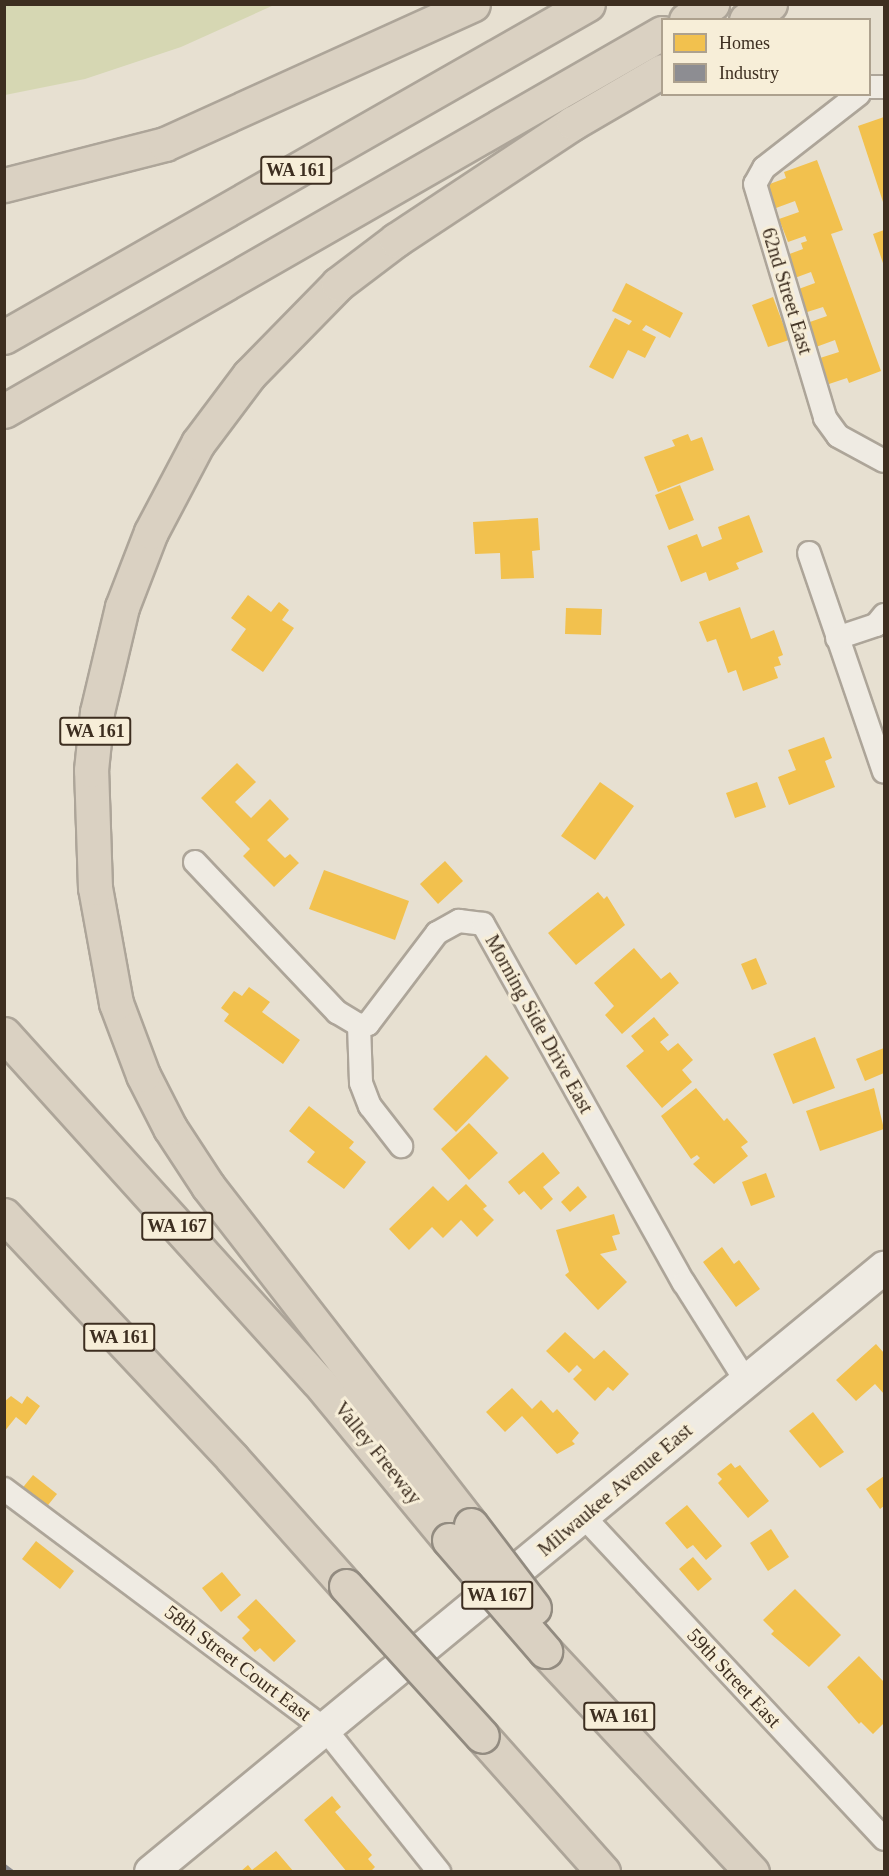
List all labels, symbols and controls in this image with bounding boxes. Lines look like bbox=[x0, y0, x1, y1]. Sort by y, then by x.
legend bbox=[661, 18, 871, 96]
text: Homes bbox=[719, 33, 770, 53]
text: Industry bbox=[719, 63, 779, 83]
road number: WA 161 bbox=[258, 155, 334, 185]
street label: 62nd Street East bbox=[756, 225, 818, 357]
road number: WA 161 bbox=[58, 716, 132, 746]
street label: Morning Side Drive East bbox=[480, 930, 598, 1118]
road number: WA 167 bbox=[140, 1211, 214, 1241]
road number: WA 161 bbox=[82, 1322, 156, 1352]
street label: Valley Freeway bbox=[329, 1397, 427, 1509]
street label: Milwaukee Avenue East bbox=[533, 1418, 697, 1562]
road number: WA 167 bbox=[460, 1580, 534, 1610]
street label: 58th Street Court East bbox=[160, 1600, 316, 1726]
street label: 59th Street East bbox=[682, 1624, 786, 1732]
road number: WA 161 bbox=[582, 1701, 656, 1731]

